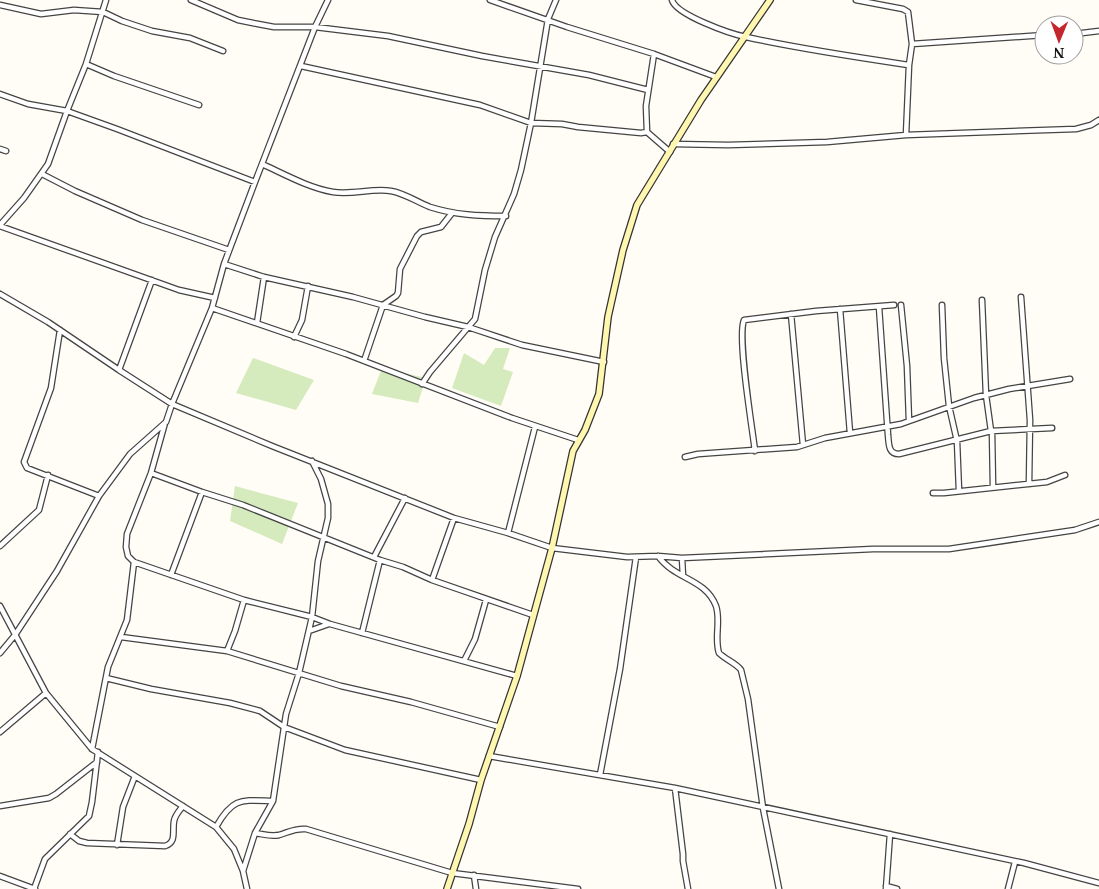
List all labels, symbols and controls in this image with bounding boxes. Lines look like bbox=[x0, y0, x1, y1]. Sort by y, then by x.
north arrow bbox=[1034, 15, 1084, 65]
text: N bbox=[1053, 44, 1064, 63]

